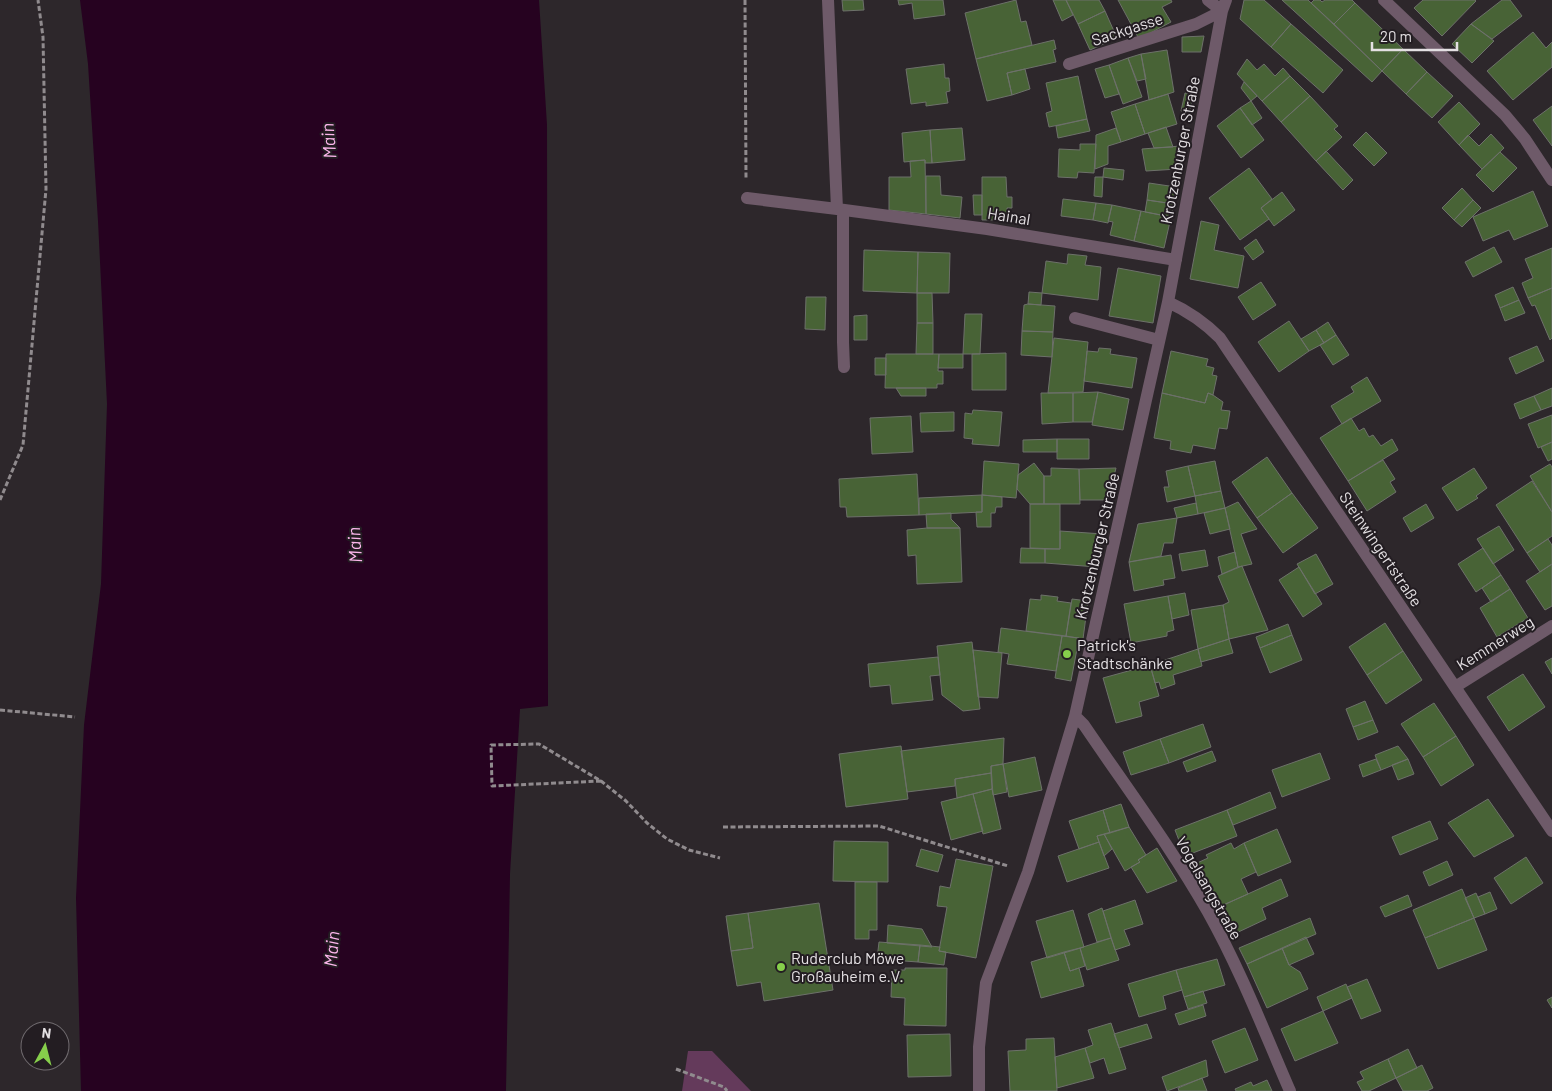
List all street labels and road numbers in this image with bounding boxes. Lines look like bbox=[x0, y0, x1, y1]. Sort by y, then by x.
street label: Sackgasse bbox=[1089, 8, 1165, 49]
street label: Krotzenburger Straße bbox=[1156, 75, 1203, 225]
street label: Hainal bbox=[986, 203, 1032, 228]
street label: Krotzenburger Straße bbox=[1070, 471, 1123, 621]
street label: Steinwingertstraße bbox=[1336, 488, 1427, 610]
street label: Kemmerweg bbox=[1453, 611, 1537, 674]
street label: Vogelsangstraße bbox=[1172, 833, 1247, 943]

